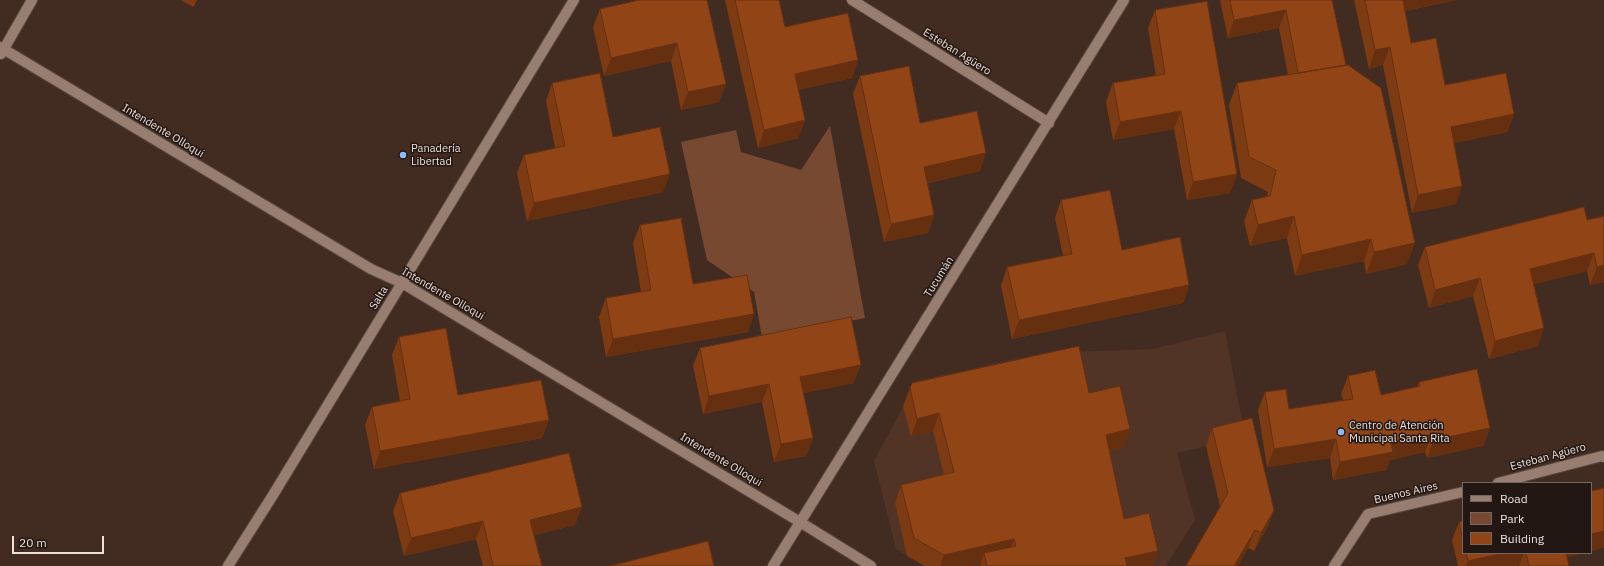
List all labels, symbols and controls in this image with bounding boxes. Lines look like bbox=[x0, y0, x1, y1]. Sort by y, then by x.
street label: Esteban Agüero bbox=[920, 26, 994, 78]
street label: Intendente Olloqui bbox=[120, 101, 206, 161]
place label: Panadería Libertad bbox=[411, 142, 461, 168]
marker: Panadería Libertad bbox=[398, 150, 408, 160]
street label: Tucumán bbox=[921, 254, 957, 300]
street label: Intendente Olloqui bbox=[399, 265, 487, 323]
street label: Salta bbox=[367, 284, 391, 312]
place label: Centro de Atención Municipal Santa Rita bbox=[1349, 419, 1450, 445]
marker: Centro de Atención Municipal Santa Rita bbox=[1336, 427, 1346, 437]
street label: Intendente Olloqui bbox=[678, 430, 764, 490]
street label: Esteban Agüero bbox=[1509, 441, 1587, 473]
street label: Buenos Aires bbox=[1373, 479, 1439, 507]
legend bbox=[1462, 482, 1592, 554]
text: Road bbox=[1500, 491, 1528, 506]
text: Park bbox=[1500, 511, 1524, 526]
scale bar bbox=[14, 528, 106, 554]
text: Building bbox=[1500, 531, 1544, 546]
text: 20 m bbox=[19, 535, 47, 550]

